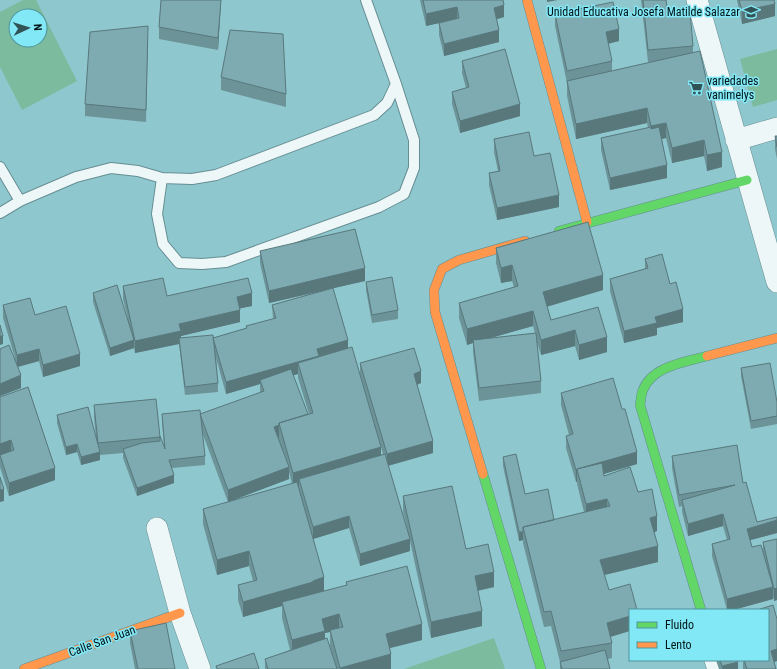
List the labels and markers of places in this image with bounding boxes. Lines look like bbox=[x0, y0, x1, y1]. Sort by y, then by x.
school or university icon: Unidad Educativa Josefa Matilde Salazar bbox=[743, 4, 759, 20]
place label: Unidad Educativa Josefa Matilde Salazar bbox=[547, 5, 740, 19]
place label: variedades vanimelys bbox=[707, 74, 759, 102]
supermarket icon: variedades vanimelys bbox=[688, 80, 704, 96]

